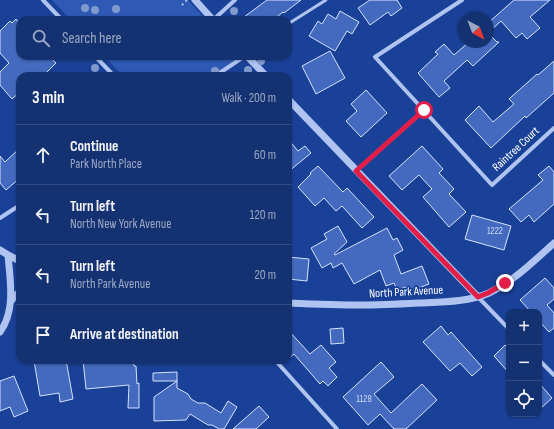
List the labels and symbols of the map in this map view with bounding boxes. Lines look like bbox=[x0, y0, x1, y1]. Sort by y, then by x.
north arrow bbox=[458, 12, 494, 48]
route start bbox=[415, 101, 433, 119]
street label: Raintree Court bbox=[489, 123, 543, 175]
house number: 1222 bbox=[487, 225, 503, 237]
route end bbox=[496, 274, 514, 292]
street label: North Park Avenue bbox=[369, 283, 444, 301]
house number: 1128 bbox=[356, 393, 372, 405]

